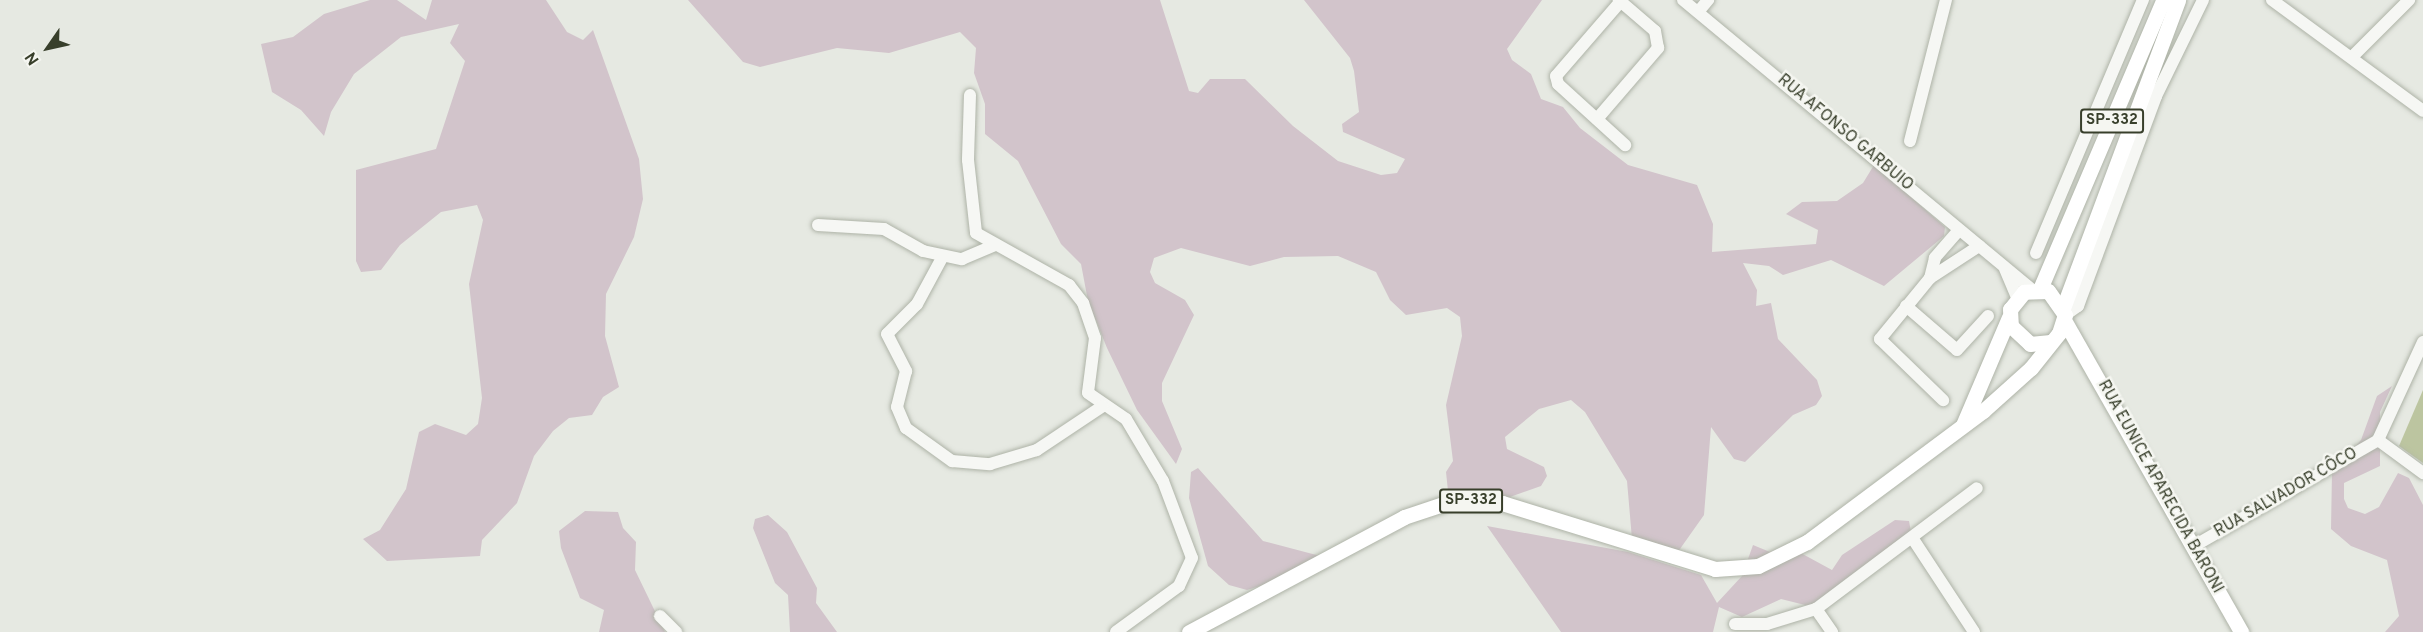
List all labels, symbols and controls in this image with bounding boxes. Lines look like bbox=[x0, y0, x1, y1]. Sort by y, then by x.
north arrow bbox=[18, 18, 78, 78]
text: N bbox=[22, 48, 45, 68]
street label: RUA AFONSO GARBUIO bbox=[1773, 70, 1917, 196]
road number: SP-332 bbox=[2079, 109, 2145, 133]
street label: RUA EUNICE APARECIDA BARONI bbox=[2093, 376, 2227, 598]
street label: RUA SALVADOR CÔCO bbox=[2211, 444, 2361, 542]
road number: SP-332 bbox=[1438, 489, 1504, 513]

